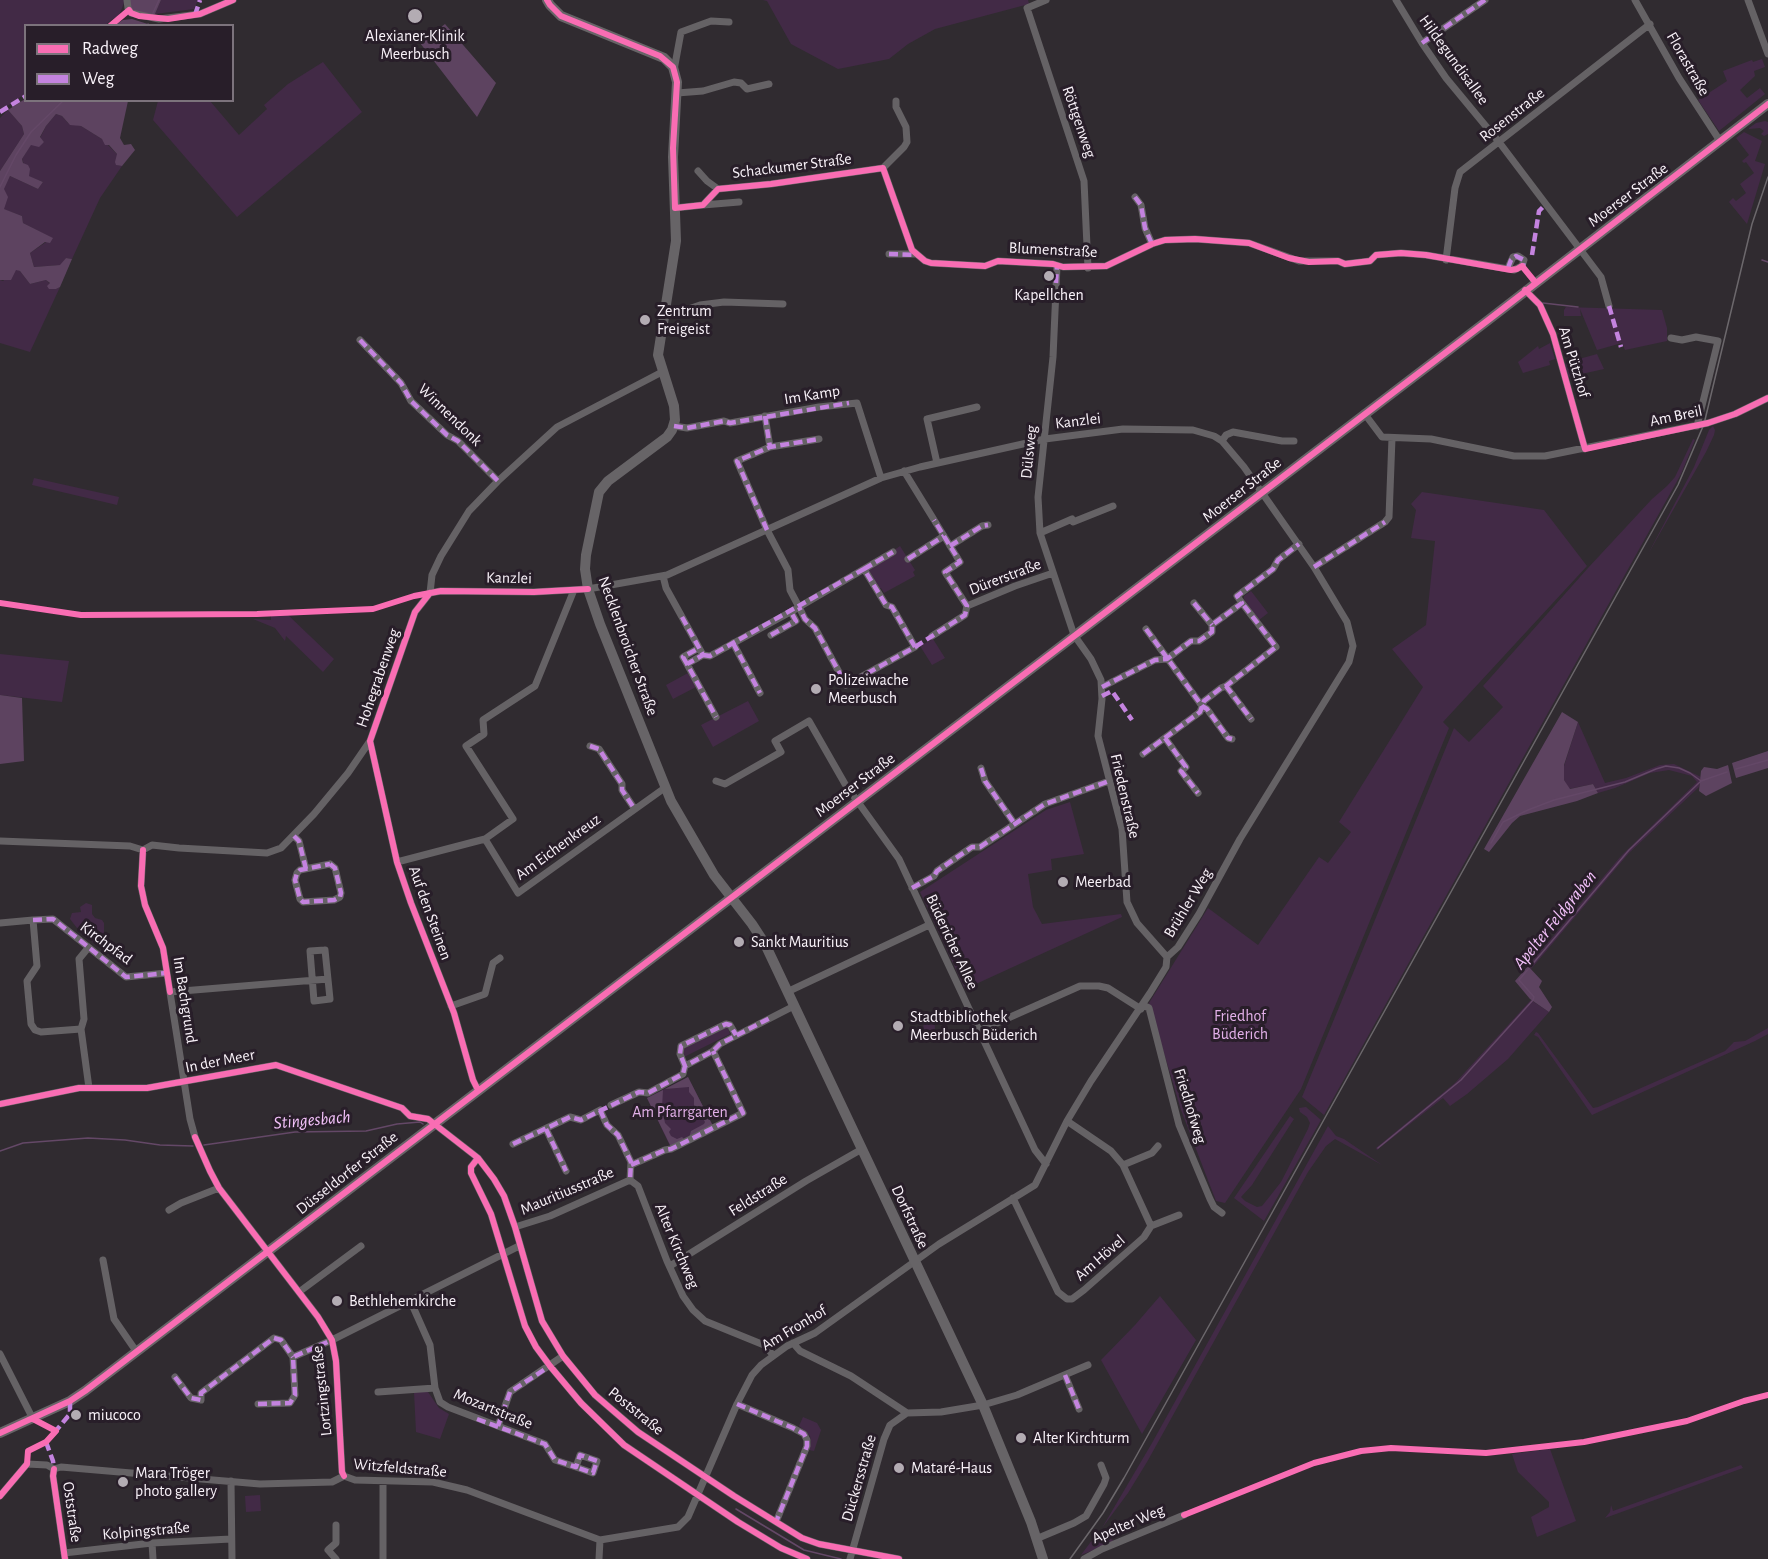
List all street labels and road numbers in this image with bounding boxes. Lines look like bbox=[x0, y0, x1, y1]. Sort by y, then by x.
street label: Hildegundisallee bbox=[1415, 11, 1493, 109]
street label: Florastraße bbox=[1662, 29, 1714, 99]
street label: Röttgenweg bbox=[1058, 84, 1100, 160]
street label: Rosenstraße bbox=[1476, 84, 1548, 146]
street label: Schackumer Straße bbox=[731, 149, 853, 183]
street label: Moerser Straße bbox=[1584, 159, 1672, 231]
street label: Blumenstraße bbox=[1008, 238, 1098, 262]
street label: Am Pützhof bbox=[1554, 324, 1594, 400]
street label: Winnendonk bbox=[414, 380, 486, 450]
street label: Im Kamp bbox=[783, 381, 841, 409]
street label: Am Breil bbox=[1648, 401, 1704, 431]
street label: Kanzlei bbox=[1054, 409, 1102, 433]
street label: Dülsweg bbox=[1017, 424, 1041, 480]
street label: Moerser Straße bbox=[1199, 453, 1285, 527]
street label: Dürerstraße bbox=[966, 554, 1044, 600]
street label: Kanzlei bbox=[486, 568, 532, 588]
street label: Necklenbroicher Straße bbox=[594, 574, 662, 718]
street label: Hohegrabenweg bbox=[352, 626, 404, 730]
street label: Moerser Straße bbox=[811, 749, 899, 821]
street label: Friedenstraße bbox=[1106, 752, 1144, 840]
street label: Am Eichenkreuz bbox=[512, 810, 604, 884]
street label: Auf den Steinen bbox=[404, 863, 456, 963]
street label: Brühler Weg bbox=[1160, 865, 1216, 941]
street label: Büdericher Allee bbox=[922, 891, 982, 993]
street label: Kirchpfad bbox=[76, 917, 136, 969]
street label: Im Bachgrund bbox=[169, 955, 201, 1045]
street label: In der Meer bbox=[183, 1045, 257, 1077]
street label: Friedhofweg bbox=[1169, 1066, 1211, 1146]
street label: Düsseldorfer Straße bbox=[292, 1127, 402, 1219]
street label: Mauritiusstraße bbox=[517, 1163, 617, 1219]
street label: Feldstraße bbox=[725, 1169, 791, 1221]
street label: Dorfstraße bbox=[887, 1182, 933, 1252]
street label: Alter Kirchweg bbox=[650, 1200, 704, 1292]
street label: Am Hövel bbox=[1071, 1231, 1129, 1285]
street label: Am Fronhof bbox=[758, 1301, 830, 1355]
street label: Lortzingstraße bbox=[308, 1345, 336, 1437]
street label: Poststraße bbox=[604, 1383, 668, 1439]
street label: Mozartstraße bbox=[451, 1384, 535, 1434]
street label: Dückersstraße bbox=[837, 1432, 881, 1524]
street label: Witzfeldstraße bbox=[352, 1454, 448, 1482]
street label: Oststraße bbox=[58, 1481, 86, 1543]
street label: Apelter Weg bbox=[1089, 1500, 1167, 1548]
street label: Kolpingstraße bbox=[101, 1518, 191, 1544]

